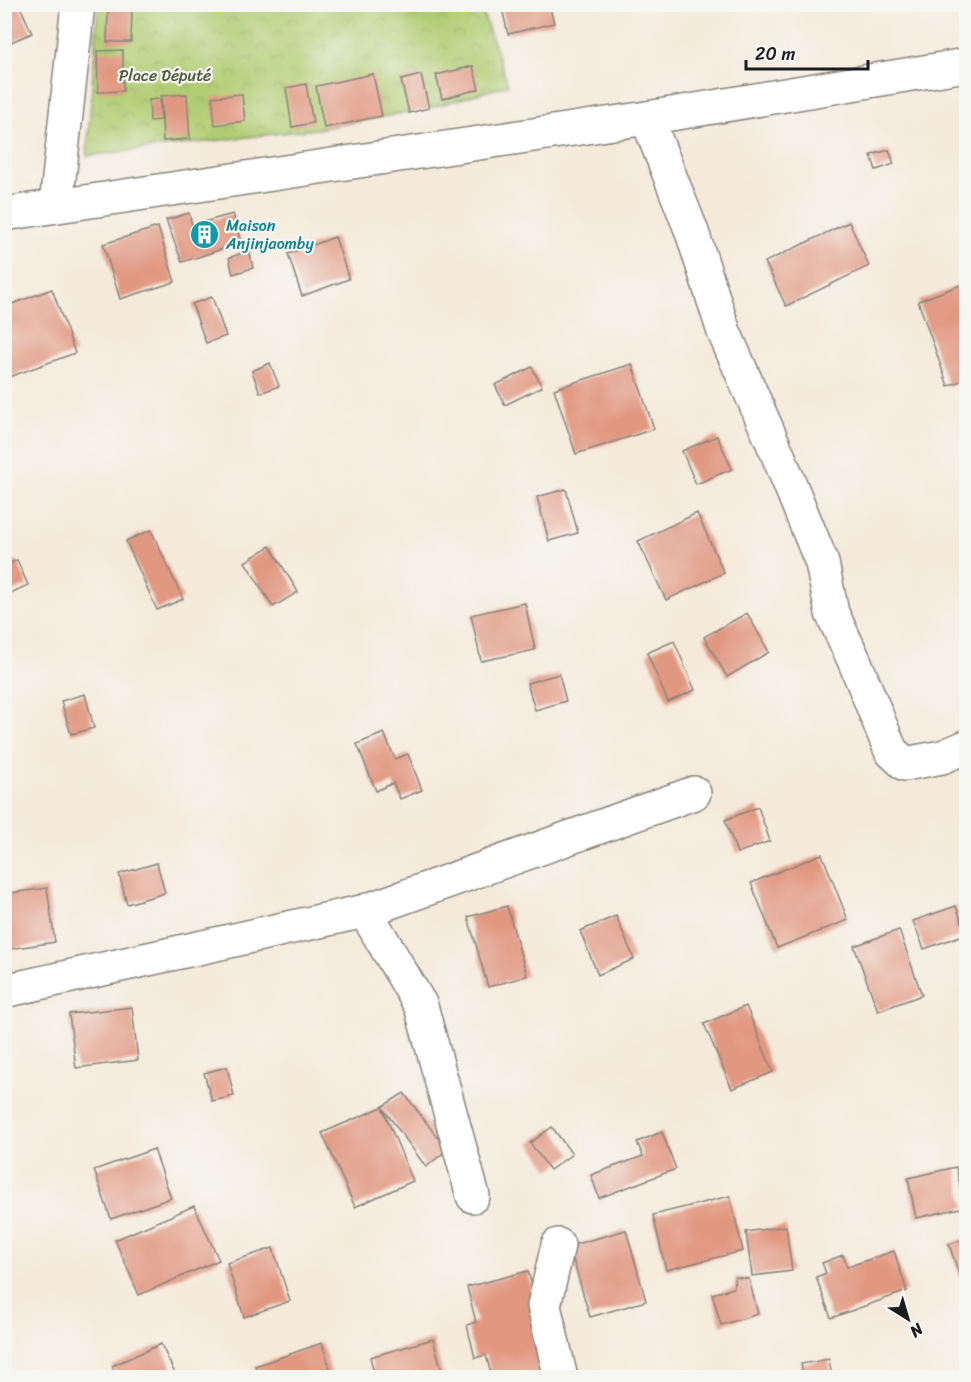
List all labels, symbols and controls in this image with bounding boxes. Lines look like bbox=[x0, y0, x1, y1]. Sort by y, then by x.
scale bar bbox=[746, 33, 868, 71]
text: 20 m bbox=[755, 38, 795, 70]
park label: Place Député bbox=[119, 61, 211, 90]
place label: Maison Anjinjaomby bbox=[225, 211, 314, 258]
building icon: Maison Anjinjaomby bbox=[189, 218, 221, 250]
north arrow bbox=[878, 1289, 938, 1349]
text: N bbox=[903, 1315, 931, 1346]

